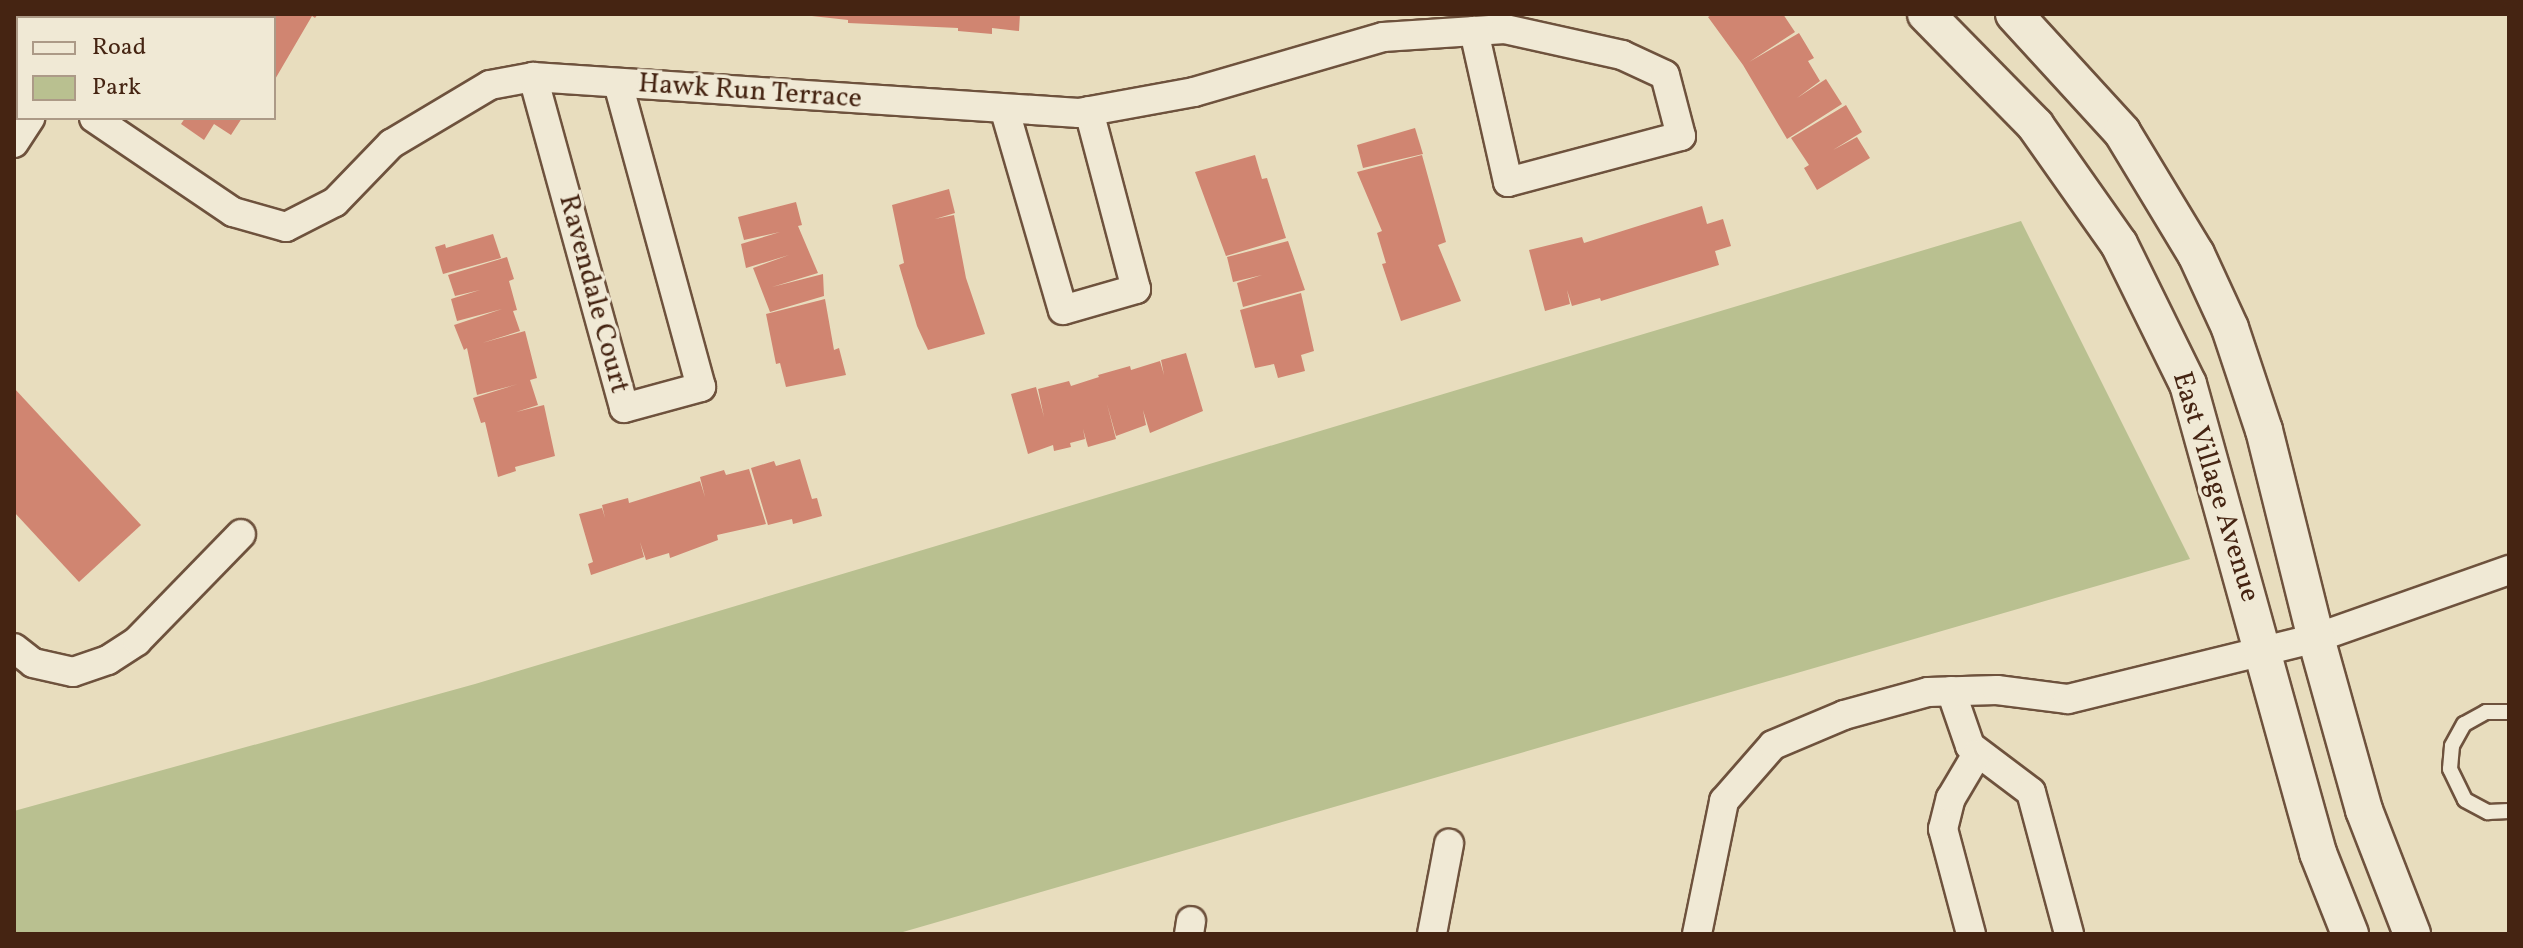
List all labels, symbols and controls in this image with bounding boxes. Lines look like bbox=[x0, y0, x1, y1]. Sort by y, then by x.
legend bbox=[16, 16, 276, 120]
text: Road bbox=[92, 31, 146, 65]
street label: Hawk Run Terrace bbox=[637, 67, 863, 117]
text: Park bbox=[92, 71, 141, 105]
street label: Ravendale Court bbox=[550, 191, 636, 397]
street label: East Village Avenue bbox=[2164, 367, 2266, 607]

